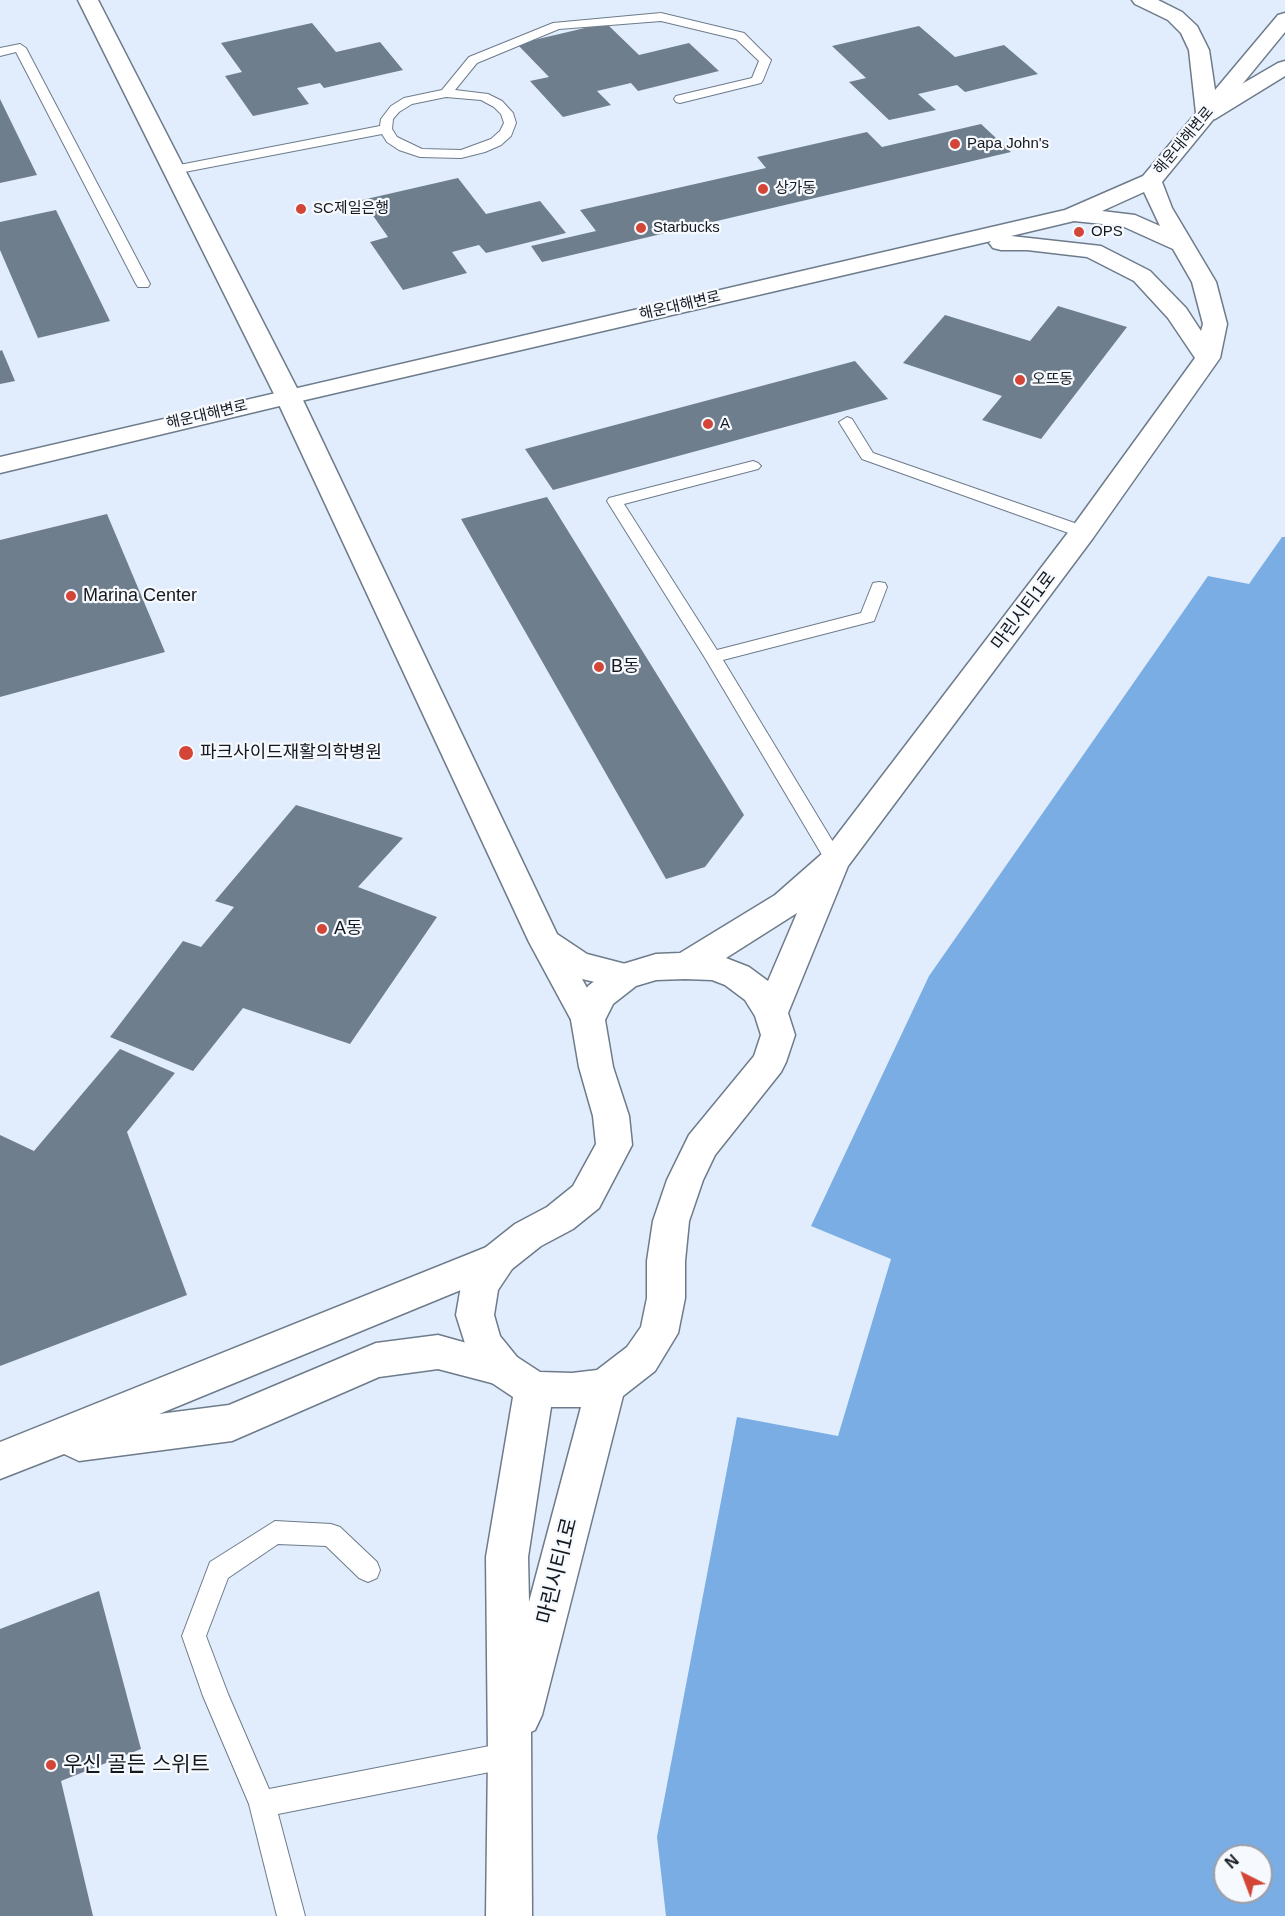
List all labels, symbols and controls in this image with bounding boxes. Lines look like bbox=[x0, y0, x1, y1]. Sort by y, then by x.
street label: 해운대해변로 bbox=[1150, 104, 1218, 178]
place label: Papa John's bbox=[967, 135, 1049, 153]
marker: Papa John's bbox=[948, 137, 962, 151]
place label: 상가동 bbox=[775, 180, 816, 198]
marker: 상가동 bbox=[756, 182, 770, 196]
place label: SC제일은행 bbox=[313, 200, 389, 218]
marker: SC제일은행 bbox=[294, 202, 308, 216]
place label: Starbucks bbox=[653, 219, 720, 237]
marker: Starbucks bbox=[634, 221, 648, 235]
place label: OPS bbox=[1091, 223, 1123, 241]
marker: OPS bbox=[1072, 225, 1086, 239]
street label: 해운대해변로 bbox=[638, 288, 722, 324]
place label: 오뜨동 bbox=[1032, 371, 1073, 389]
marker: 오뜨동 bbox=[1013, 373, 1027, 387]
street label: 해운대해변로 bbox=[165, 397, 249, 433]
place label: A bbox=[720, 415, 730, 433]
marker: A bbox=[701, 417, 715, 431]
street label: 마린시티1로 bbox=[987, 567, 1061, 655]
place label: Marina Center bbox=[83, 585, 197, 607]
marker: Marina Center bbox=[64, 589, 78, 603]
place label: B동 bbox=[611, 656, 640, 678]
marker: B동 bbox=[592, 660, 606, 674]
place label: 파크사이드재활의학병원 bbox=[200, 742, 382, 764]
marker: 파크사이드재활의학병원 bbox=[177, 744, 195, 762]
place label: A동 bbox=[334, 918, 363, 940]
marker: A동 bbox=[315, 922, 329, 936]
street label: 마린시티1로 bbox=[533, 1515, 583, 1627]
place label: 우신 골든 스위트 bbox=[63, 1752, 210, 1778]
marker: 우신 골든 스위트 bbox=[44, 1758, 58, 1772]
north arrow bbox=[1213, 1844, 1273, 1904]
text: N bbox=[1222, 1852, 1242, 1872]

